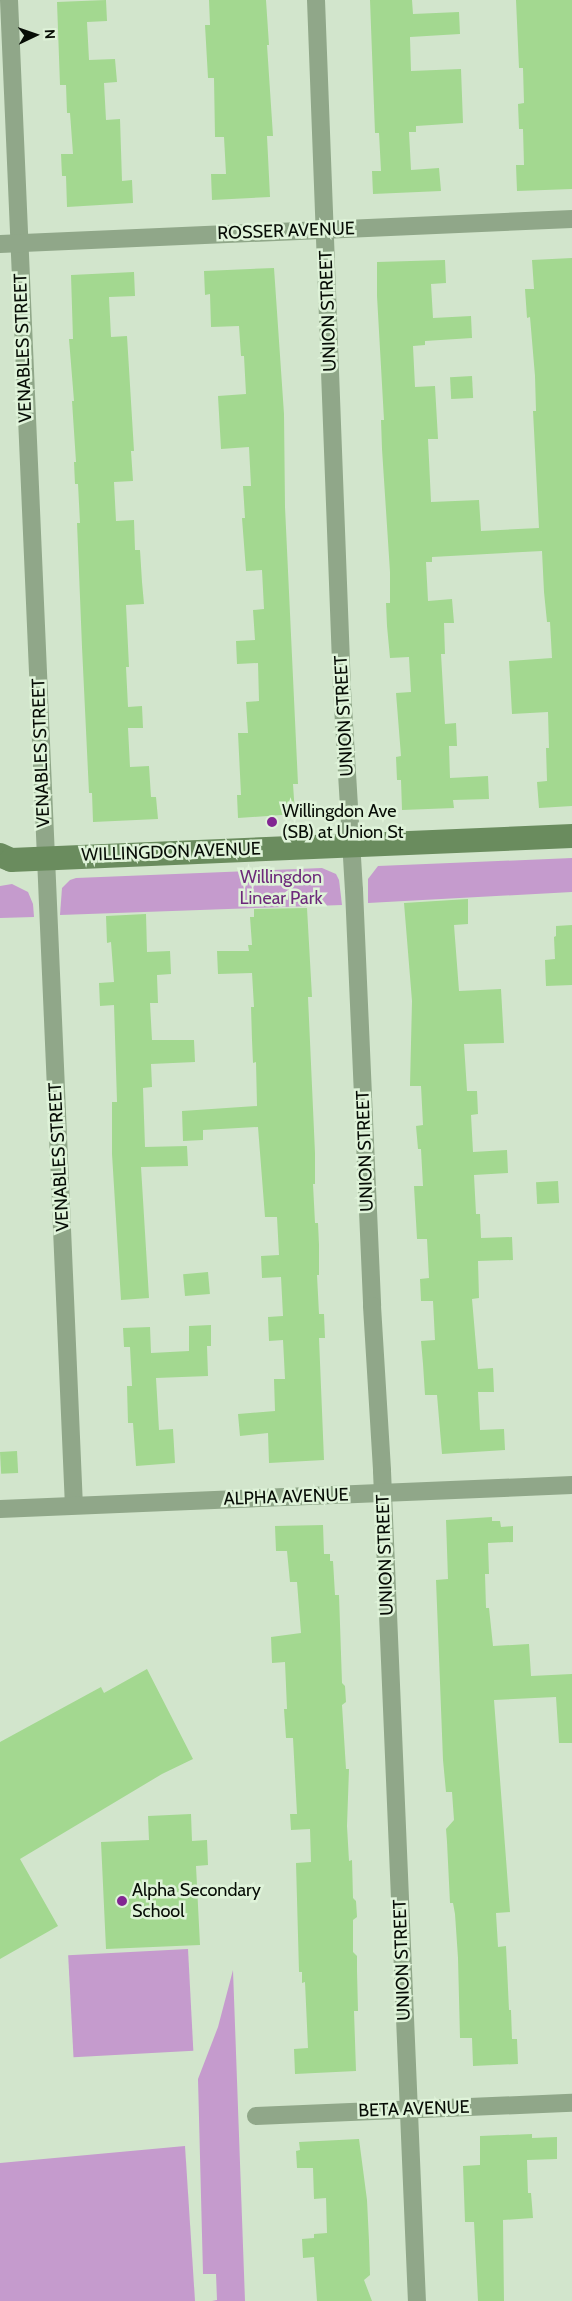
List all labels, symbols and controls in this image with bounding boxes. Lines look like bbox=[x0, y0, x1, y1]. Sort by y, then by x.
north arrow bbox=[10, 10, 60, 60]
text: N bbox=[41, 29, 59, 40]
street label: ROSSER AVENUE bbox=[217, 218, 355, 244]
street label: UNION STREET bbox=[315, 250, 341, 372]
street label: VENABLES STREET bbox=[10, 273, 36, 423]
street label: UNION STREET bbox=[330, 655, 358, 777]
street label: VENABLES STREET bbox=[28, 678, 54, 828]
place label: Willingdon Ave (SB) at Union St bbox=[282, 801, 403, 844]
marker: Willingdon Ave (SB) at Union St bbox=[266, 816, 278, 828]
street label: WILLINGDON AVENUE bbox=[81, 838, 261, 866]
park label: Willingdon Linear Park bbox=[240, 867, 322, 910]
street label: VENABLES STREET bbox=[44, 1082, 74, 1232]
street label: UNION STREET bbox=[352, 1090, 378, 1212]
street label: ALPHA AVENUE bbox=[223, 1484, 349, 1510]
street label: UNION STREET bbox=[372, 1494, 398, 1616]
place label: Alpha Secondary School bbox=[132, 1880, 261, 1922]
marker: Alpha Secondary School bbox=[116, 1895, 128, 1907]
street label: UNION STREET bbox=[389, 1899, 415, 2021]
street label: BETA AVENUE bbox=[358, 2096, 470, 2122]

